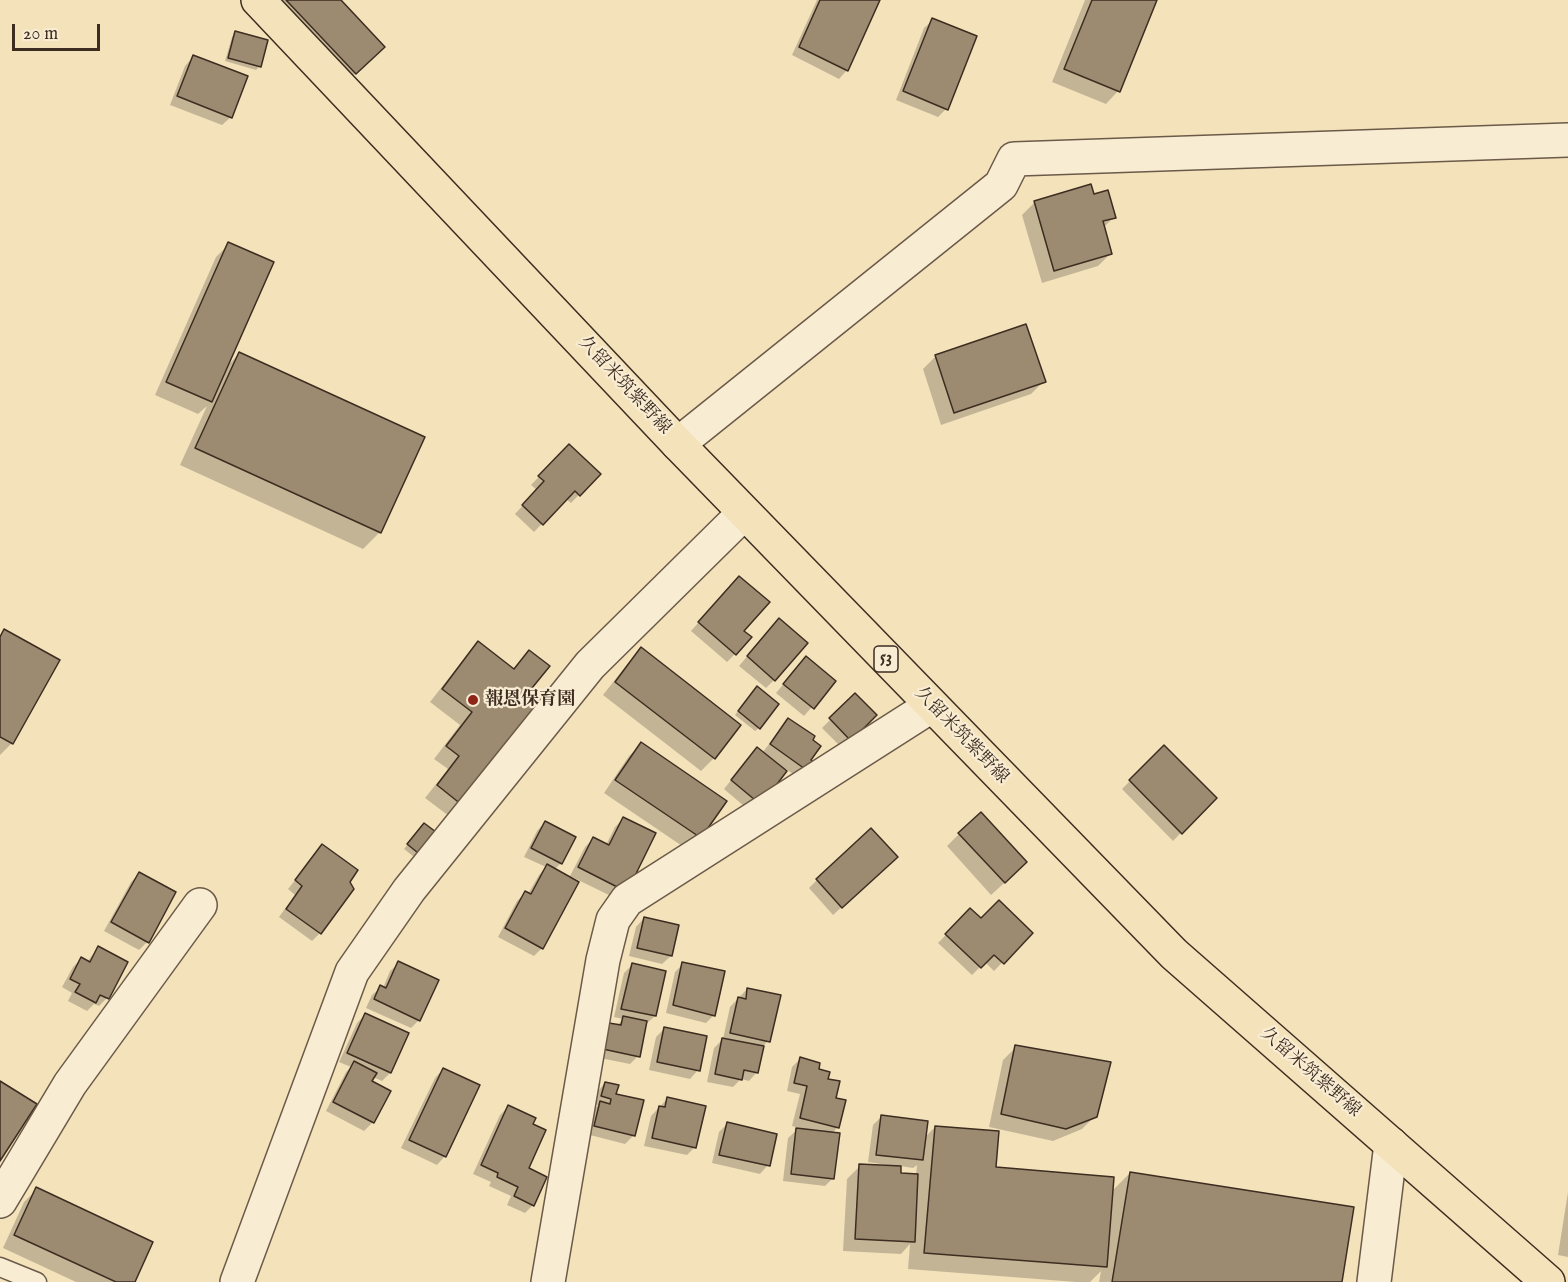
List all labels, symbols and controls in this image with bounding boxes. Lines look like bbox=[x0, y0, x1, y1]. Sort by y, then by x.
scale bar bbox=[15, 12, 104, 50]
text: 20 m bbox=[23, 23, 58, 46]
street label: 久留米筑紫野線 bbox=[573, 333, 675, 439]
road number: 53 bbox=[874, 646, 898, 672]
street label: 久留米筑紫野線 bbox=[909, 683, 1013, 789]
place label: 報恩保育園 bbox=[485, 689, 575, 711]
marker: 報恩保育園 bbox=[466, 693, 480, 707]
street label: 久留米筑紫野線 bbox=[1255, 1024, 1365, 1122]

